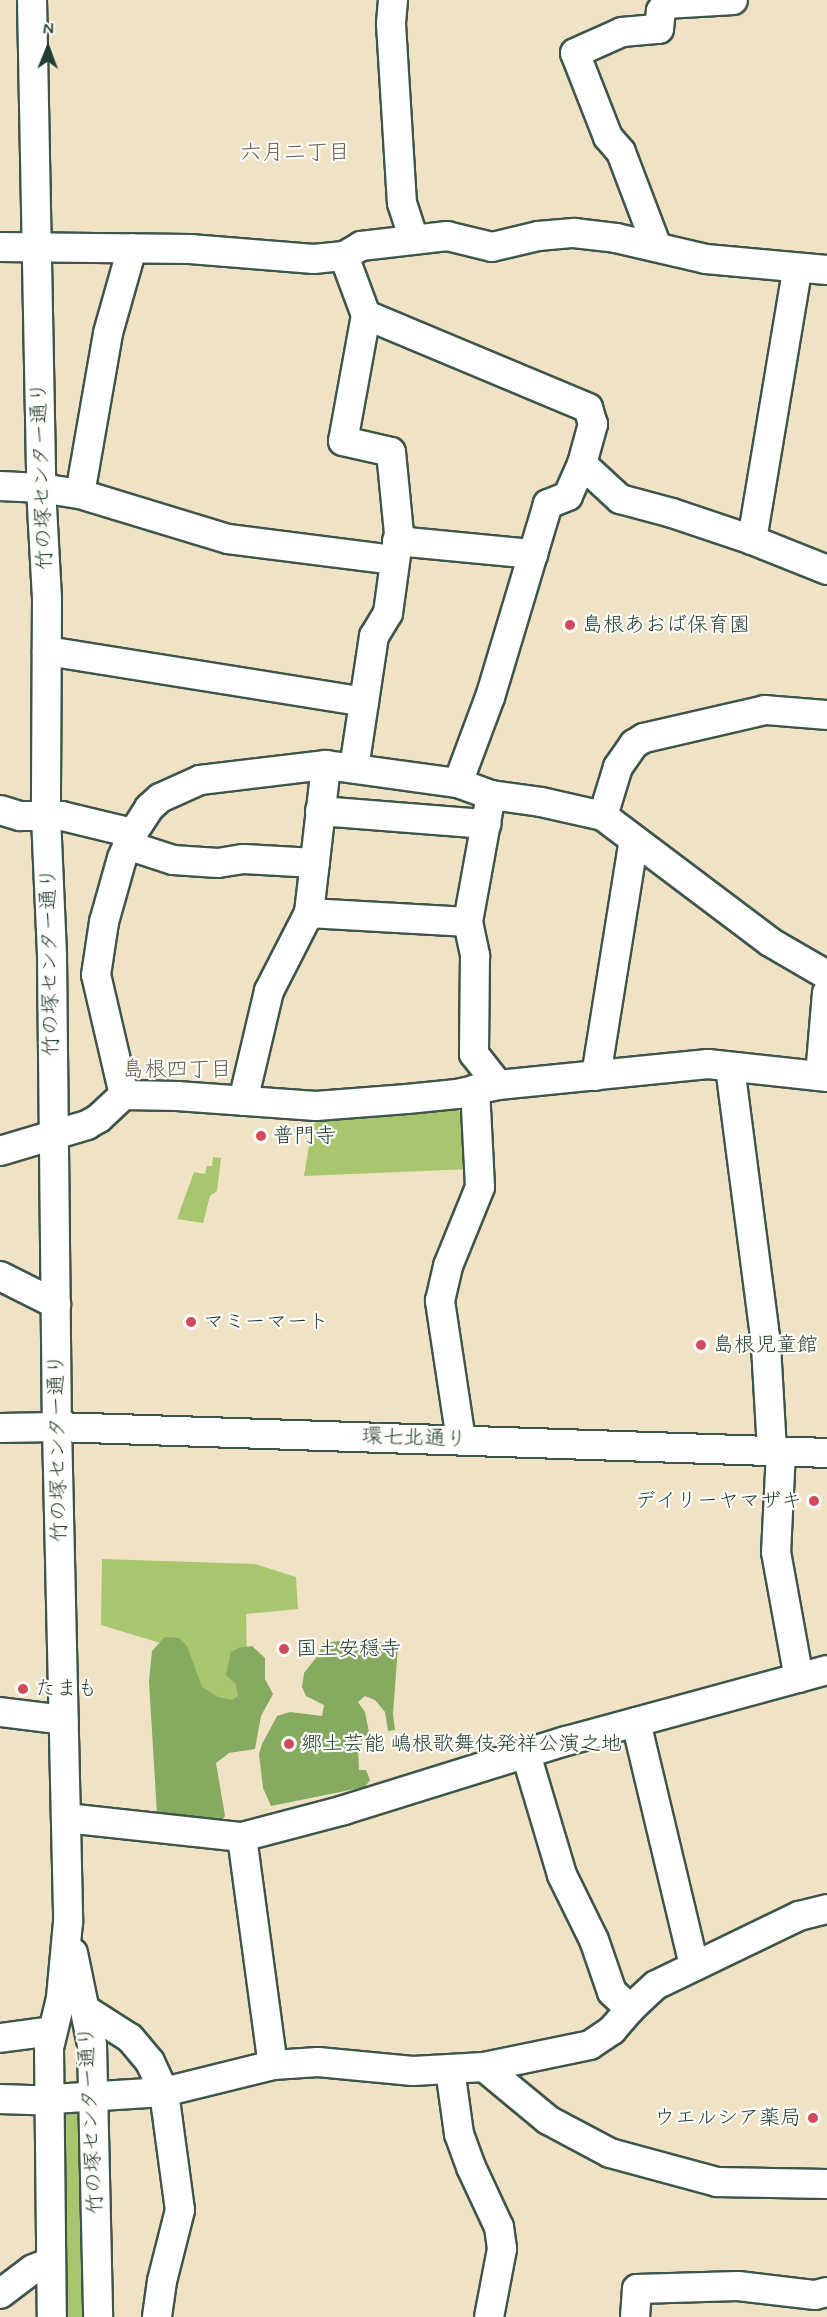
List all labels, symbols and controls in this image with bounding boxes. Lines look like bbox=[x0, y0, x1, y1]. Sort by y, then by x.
north arrow bbox=[18, 18, 78, 78]
text: N bbox=[43, 19, 54, 40]
district label: 六月二丁目 bbox=[240, 141, 350, 167]
street label: 竹の塚センター通り bbox=[26, 381, 58, 571]
place label: 島根あおば保育園 bbox=[582, 612, 750, 638]
marker: 島根あおば保育園 bbox=[563, 618, 577, 632]
street label: 竹の塚センター通り bbox=[36, 867, 64, 1057]
district label: 島根四丁目 bbox=[122, 1058, 232, 1084]
place label: 普門寺 bbox=[273, 1123, 336, 1149]
marker: 普門寺 bbox=[254, 1129, 268, 1143]
place label: マミーマート bbox=[203, 1309, 329, 1335]
marker: マミーマート bbox=[184, 1315, 198, 1329]
place label: 島根児童館 bbox=[713, 1332, 818, 1358]
marker: 島根児童館 bbox=[694, 1338, 708, 1352]
street label: 竹の塚センター通り bbox=[44, 1353, 72, 1543]
street label: 環七北通り bbox=[361, 1424, 467, 1452]
place label: デイリーヤマザキ bbox=[634, 1488, 802, 1514]
marker: デイリーヤマザキ bbox=[807, 1494, 821, 1508]
place label: 国土安穏寺 bbox=[296, 1636, 401, 1662]
marker: 国土安穏寺 bbox=[277, 1642, 291, 1656]
place label: たまも bbox=[35, 1676, 98, 1702]
marker: たまも bbox=[16, 1682, 30, 1696]
place label: 郷土芸能 嶋根歌舞伎発祥公演之地 bbox=[301, 1731, 622, 1757]
marker: 郷土芸能 嶋根歌舞伎発祥公演之地 bbox=[282, 1737, 296, 1751]
street label: 竹の塚センター通り bbox=[73, 2025, 109, 2215]
place label: ウエルシア薬局 bbox=[654, 2105, 801, 2131]
marker: ウエルシア薬局 bbox=[806, 2111, 820, 2125]

